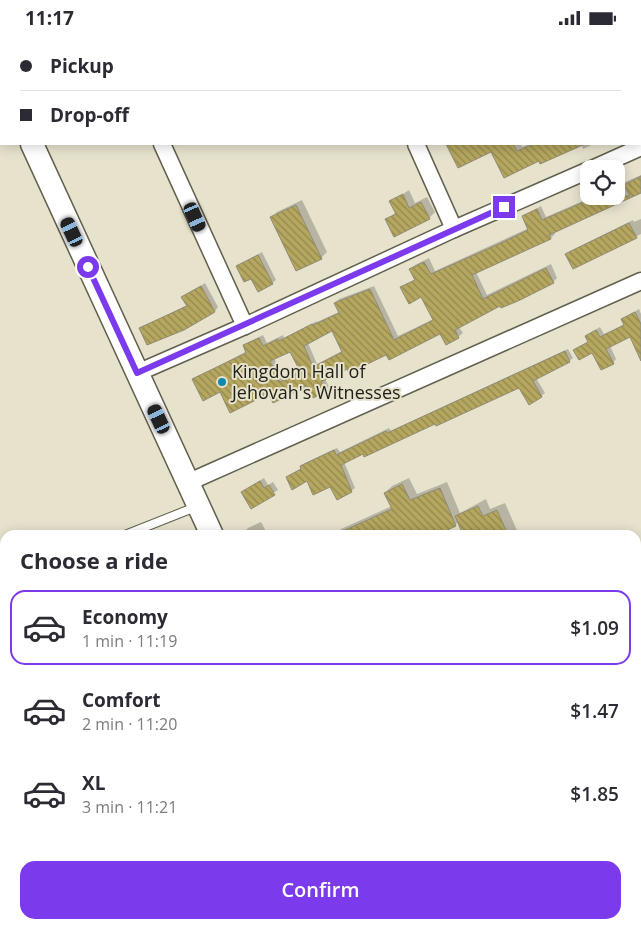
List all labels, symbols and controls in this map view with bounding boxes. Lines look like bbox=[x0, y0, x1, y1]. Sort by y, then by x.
text: 11:17 bbox=[25, 5, 74, 31]
text: Pickup bbox=[50, 53, 114, 79]
text: Drop-off bbox=[50, 102, 129, 128]
map controls bbox=[580, 160, 625, 205]
button: locate bbox=[580, 160, 625, 205]
route end bbox=[493, 196, 515, 218]
car bbox=[182, 200, 207, 234]
car bbox=[58, 215, 85, 249]
route start bbox=[77, 256, 99, 278]
place label: Kingdom Hall of Jehovah's Witnesses bbox=[230, 359, 401, 404]
marker: Kingdom Hall of Jehovah's Witnesses bbox=[216, 376, 228, 388]
car bbox=[145, 402, 172, 436]
text: Choose a ride bbox=[20, 545, 168, 575]
text: Economy bbox=[82, 604, 168, 630]
icon: car bbox=[22, 605, 67, 650]
text: $1.09 bbox=[570, 615, 619, 641]
text: 1 min · 11:19 bbox=[82, 630, 177, 652]
text: Comfort bbox=[82, 687, 161, 713]
icon: car bbox=[22, 688, 67, 733]
text: $1.47 bbox=[570, 698, 619, 724]
text: 2 min · 11:20 bbox=[82, 713, 177, 735]
text: XL bbox=[82, 770, 105, 796]
icon: car bbox=[22, 771, 67, 816]
text: $1.85 bbox=[570, 781, 619, 807]
text: 3 min · 11:21 bbox=[82, 796, 177, 818]
button: Confirm bbox=[20, 861, 621, 919]

